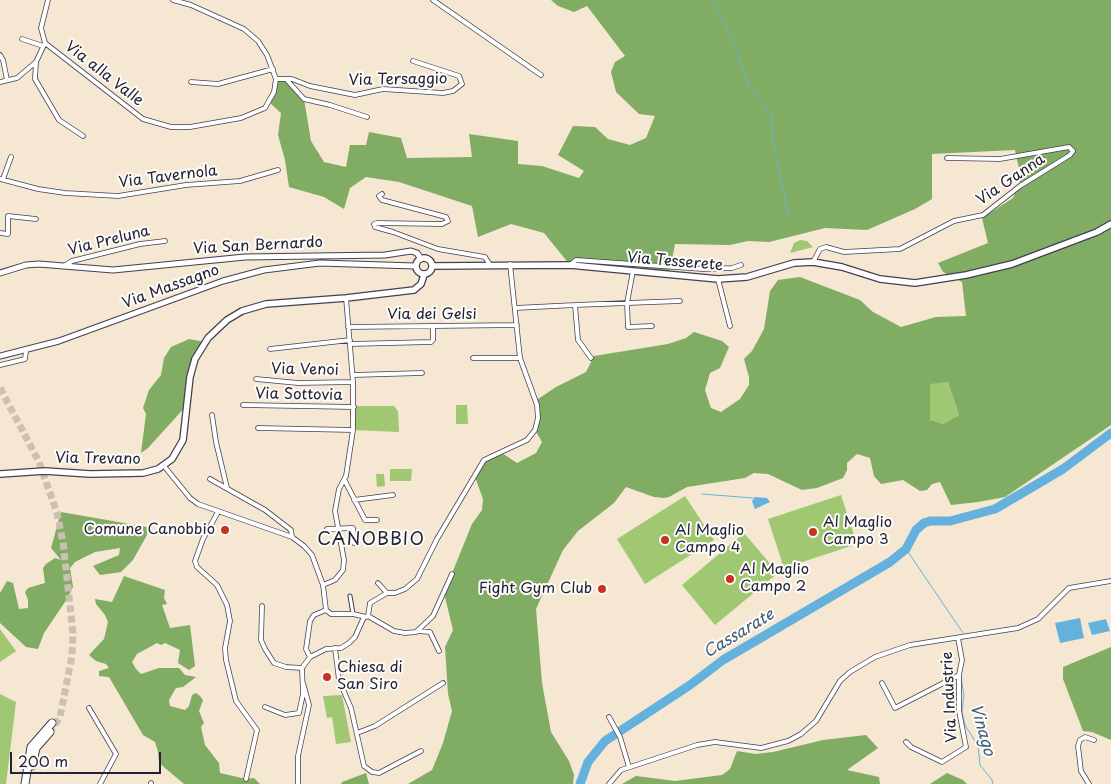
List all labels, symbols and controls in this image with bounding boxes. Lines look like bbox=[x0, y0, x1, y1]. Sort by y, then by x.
street label: Via alla Valle bbox=[61, 38, 147, 110]
street label: Via Tersaggio bbox=[348, 70, 448, 90]
street label: Via Ganna bbox=[973, 151, 1049, 209]
street label: Via Tavernola bbox=[118, 162, 218, 192]
street label: Via Preluna bbox=[66, 222, 152, 260]
street label: Via San Bernardo bbox=[193, 234, 323, 258]
street label: Via Tesserete bbox=[626, 249, 724, 275]
street label: Via Massagno bbox=[120, 261, 222, 313]
street label: Via dei Gelsi bbox=[387, 306, 477, 324]
street label: Via Venoi bbox=[271, 360, 339, 380]
street label: Via Sottovia bbox=[255, 385, 343, 405]
street label: Via Trevano bbox=[55, 449, 141, 469]
place label: Al Maglio Campo 3 bbox=[823, 514, 892, 549]
place label: Comune Canobbio bbox=[83, 521, 215, 539]
place label: Al Maglio Campo 4 bbox=[675, 522, 744, 557]
marker: Comune Canobbio bbox=[219, 524, 231, 536]
marker: Al Maglio Campo 3 bbox=[807, 526, 819, 538]
district label: CANOBBIO bbox=[316, 529, 426, 551]
marker: Al Maglio Campo 4 bbox=[659, 534, 671, 546]
place label: Al Maglio Campo 2 bbox=[740, 561, 809, 596]
marker: Al Maglio Campo 2 bbox=[724, 573, 736, 585]
place label: Fight Gym Club bbox=[479, 580, 592, 598]
marker: Fight Gym Club bbox=[596, 583, 608, 595]
water label: Cassarate bbox=[700, 606, 778, 662]
street label: Via Industrie bbox=[939, 651, 961, 743]
place label: Chiesa di San Siro bbox=[337, 659, 403, 694]
marker: Chiesa di San Siro bbox=[321, 671, 333, 683]
water label: Vinago bbox=[965, 702, 999, 758]
scale bar bbox=[12, 742, 164, 774]
text: 200 m bbox=[18, 749, 68, 772]

